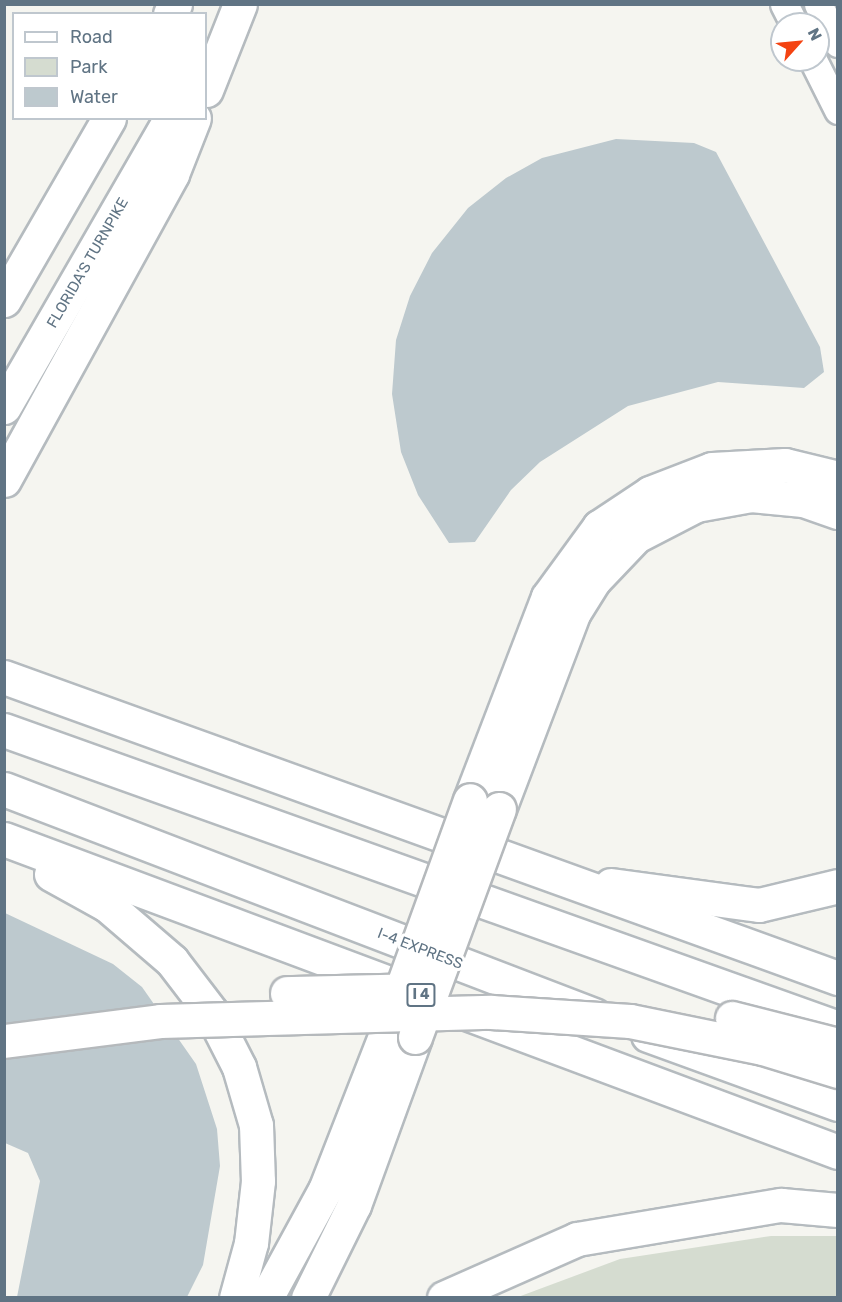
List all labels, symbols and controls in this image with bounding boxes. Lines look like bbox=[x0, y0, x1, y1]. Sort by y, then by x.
legend bbox=[12, 12, 207, 120]
north arrow bbox=[770, 12, 830, 72]
text: N bbox=[804, 25, 826, 44]
text: Road bbox=[70, 26, 113, 48]
text: Park bbox=[70, 56, 107, 78]
text: Water bbox=[70, 86, 118, 108]
street label: FLORIDA'S TURNPIKE bbox=[43, 194, 133, 332]
street label: I-4 EXPRESS bbox=[375, 924, 465, 974]
road number: I 4 bbox=[406, 984, 436, 1006]

